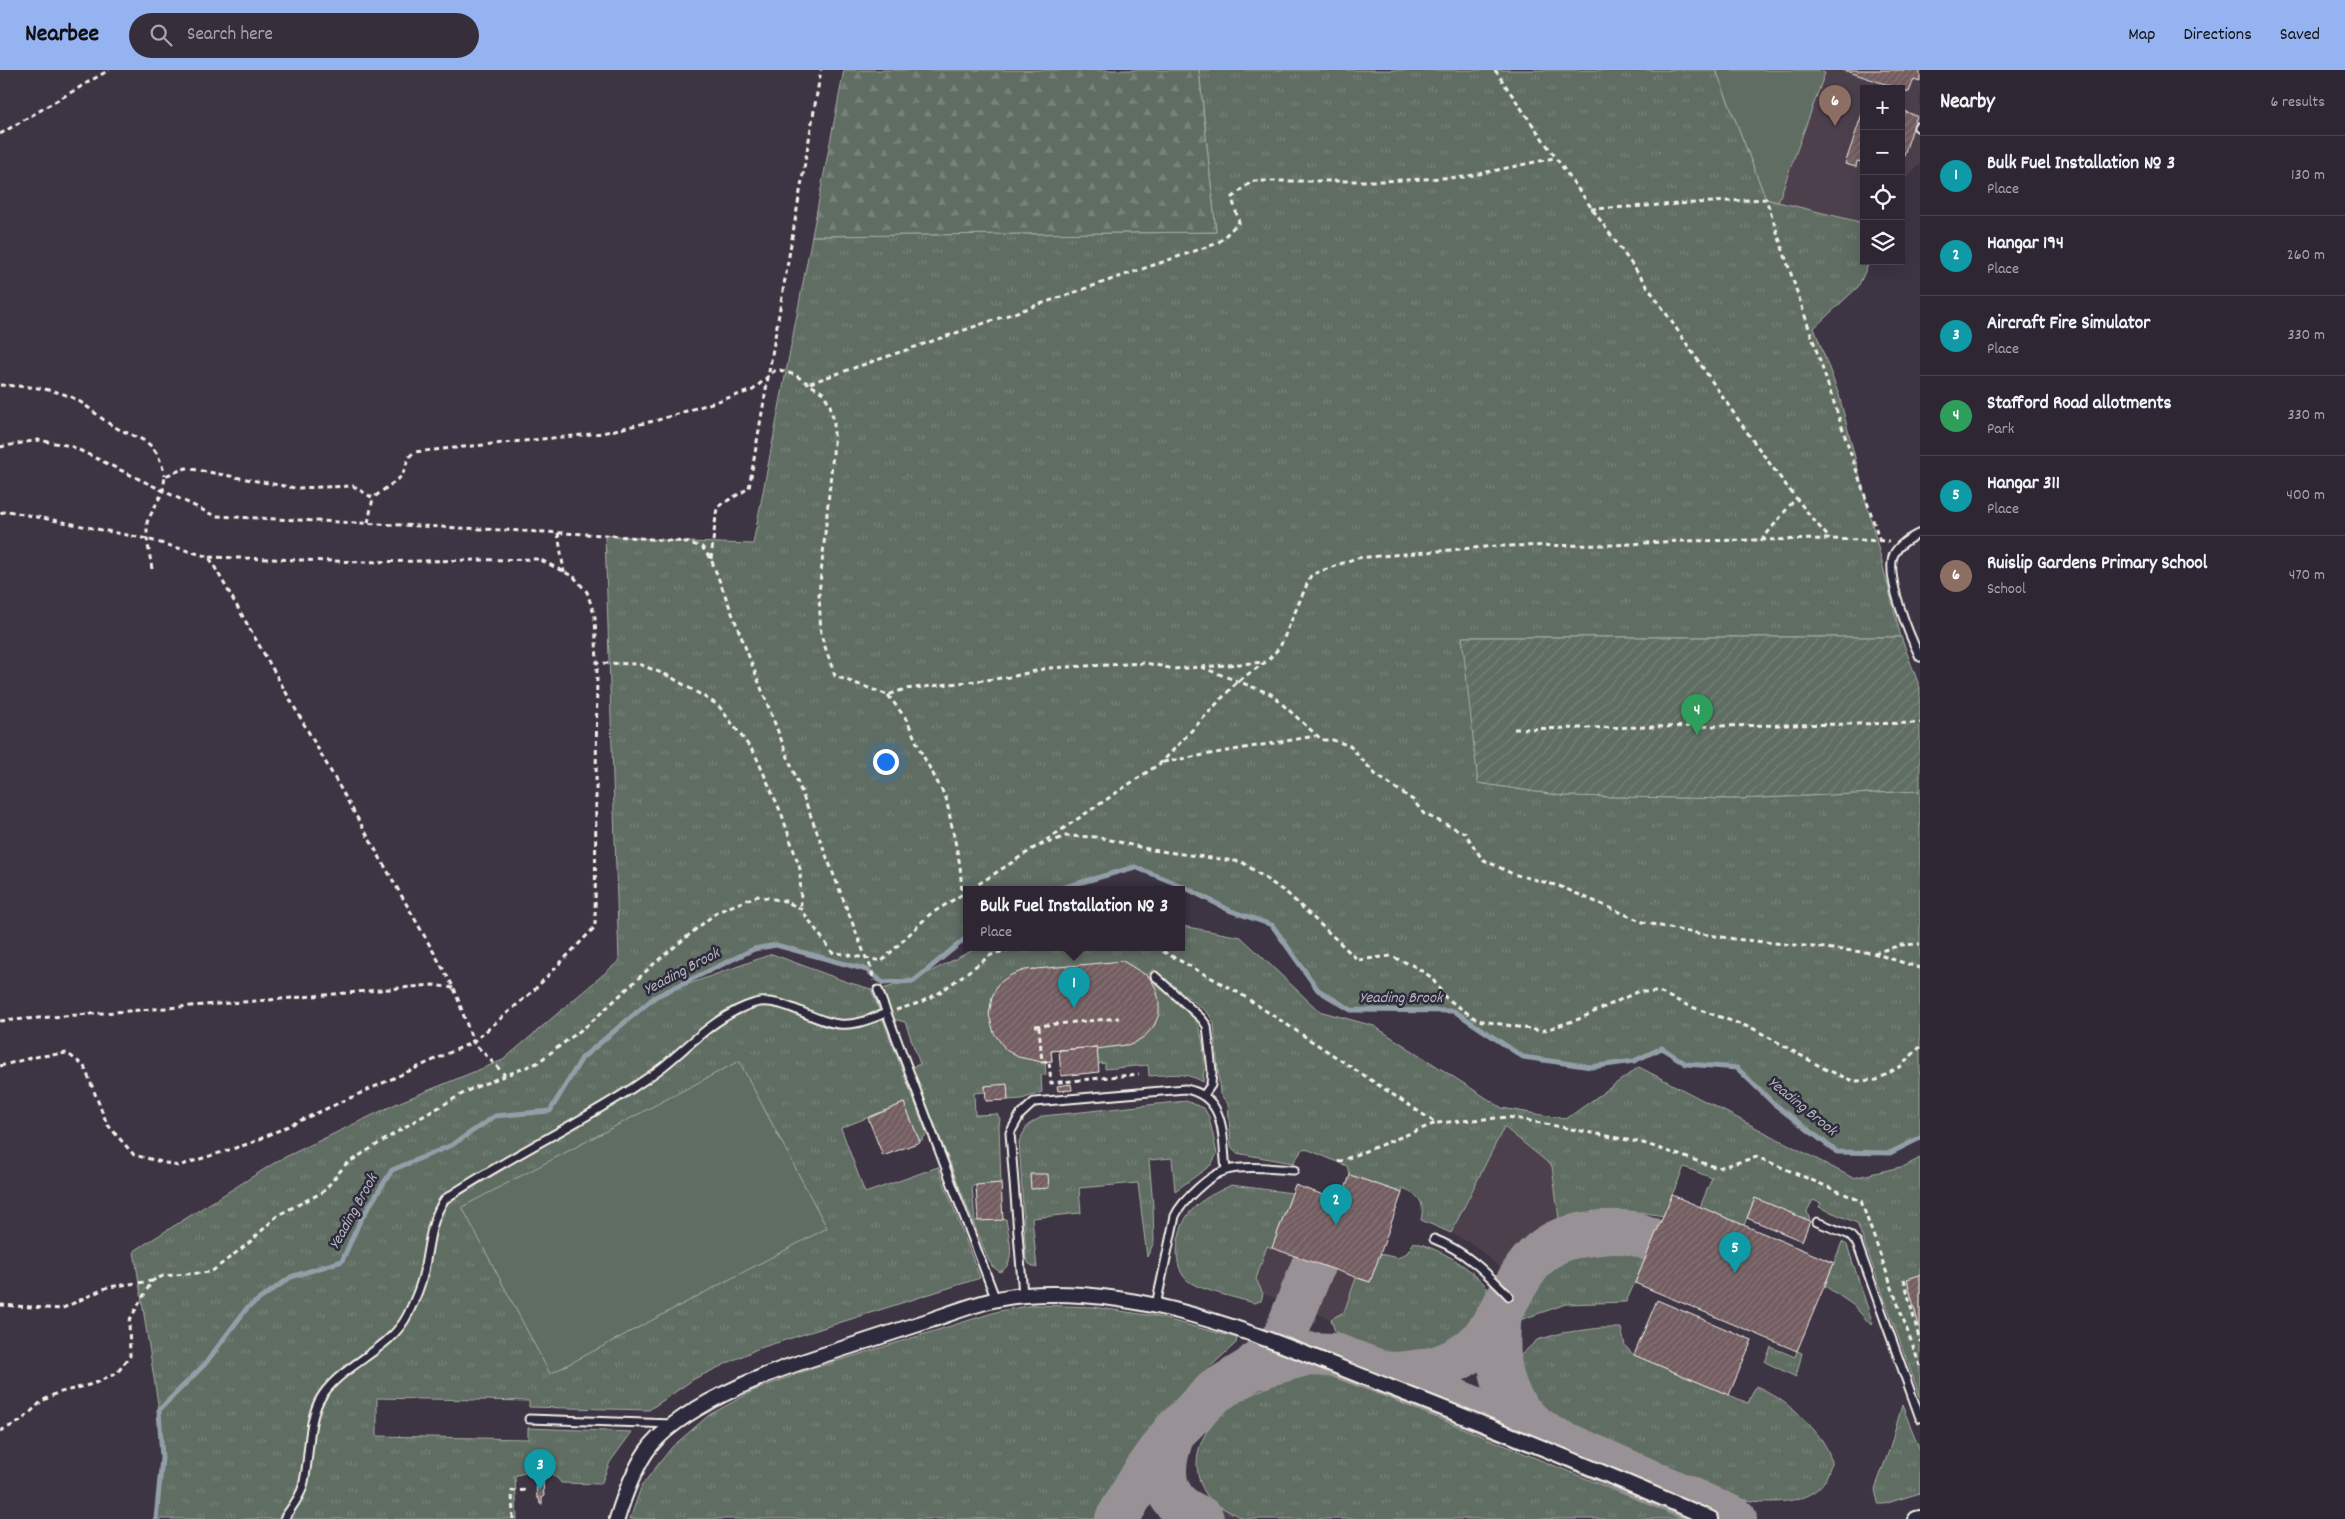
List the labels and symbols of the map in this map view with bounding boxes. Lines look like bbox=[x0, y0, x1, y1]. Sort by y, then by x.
pin: 6 bbox=[1819, 85, 1851, 126]
pin: 4 bbox=[1681, 694, 1713, 735]
your location bbox=[873, 749, 899, 775]
water label: Yeading Brook bbox=[640, 942, 725, 1002]
pin: 1 bbox=[1058, 967, 1090, 1008]
water label: Yeading Brook bbox=[1359, 987, 1444, 1010]
water label: Yeading Brook bbox=[1762, 1072, 1843, 1143]
water label: Yeading Brook bbox=[324, 1169, 385, 1254]
pin: 2 bbox=[1320, 1184, 1352, 1225]
pin: 5 bbox=[1719, 1232, 1751, 1273]
pin: 3 bbox=[524, 1449, 556, 1490]

